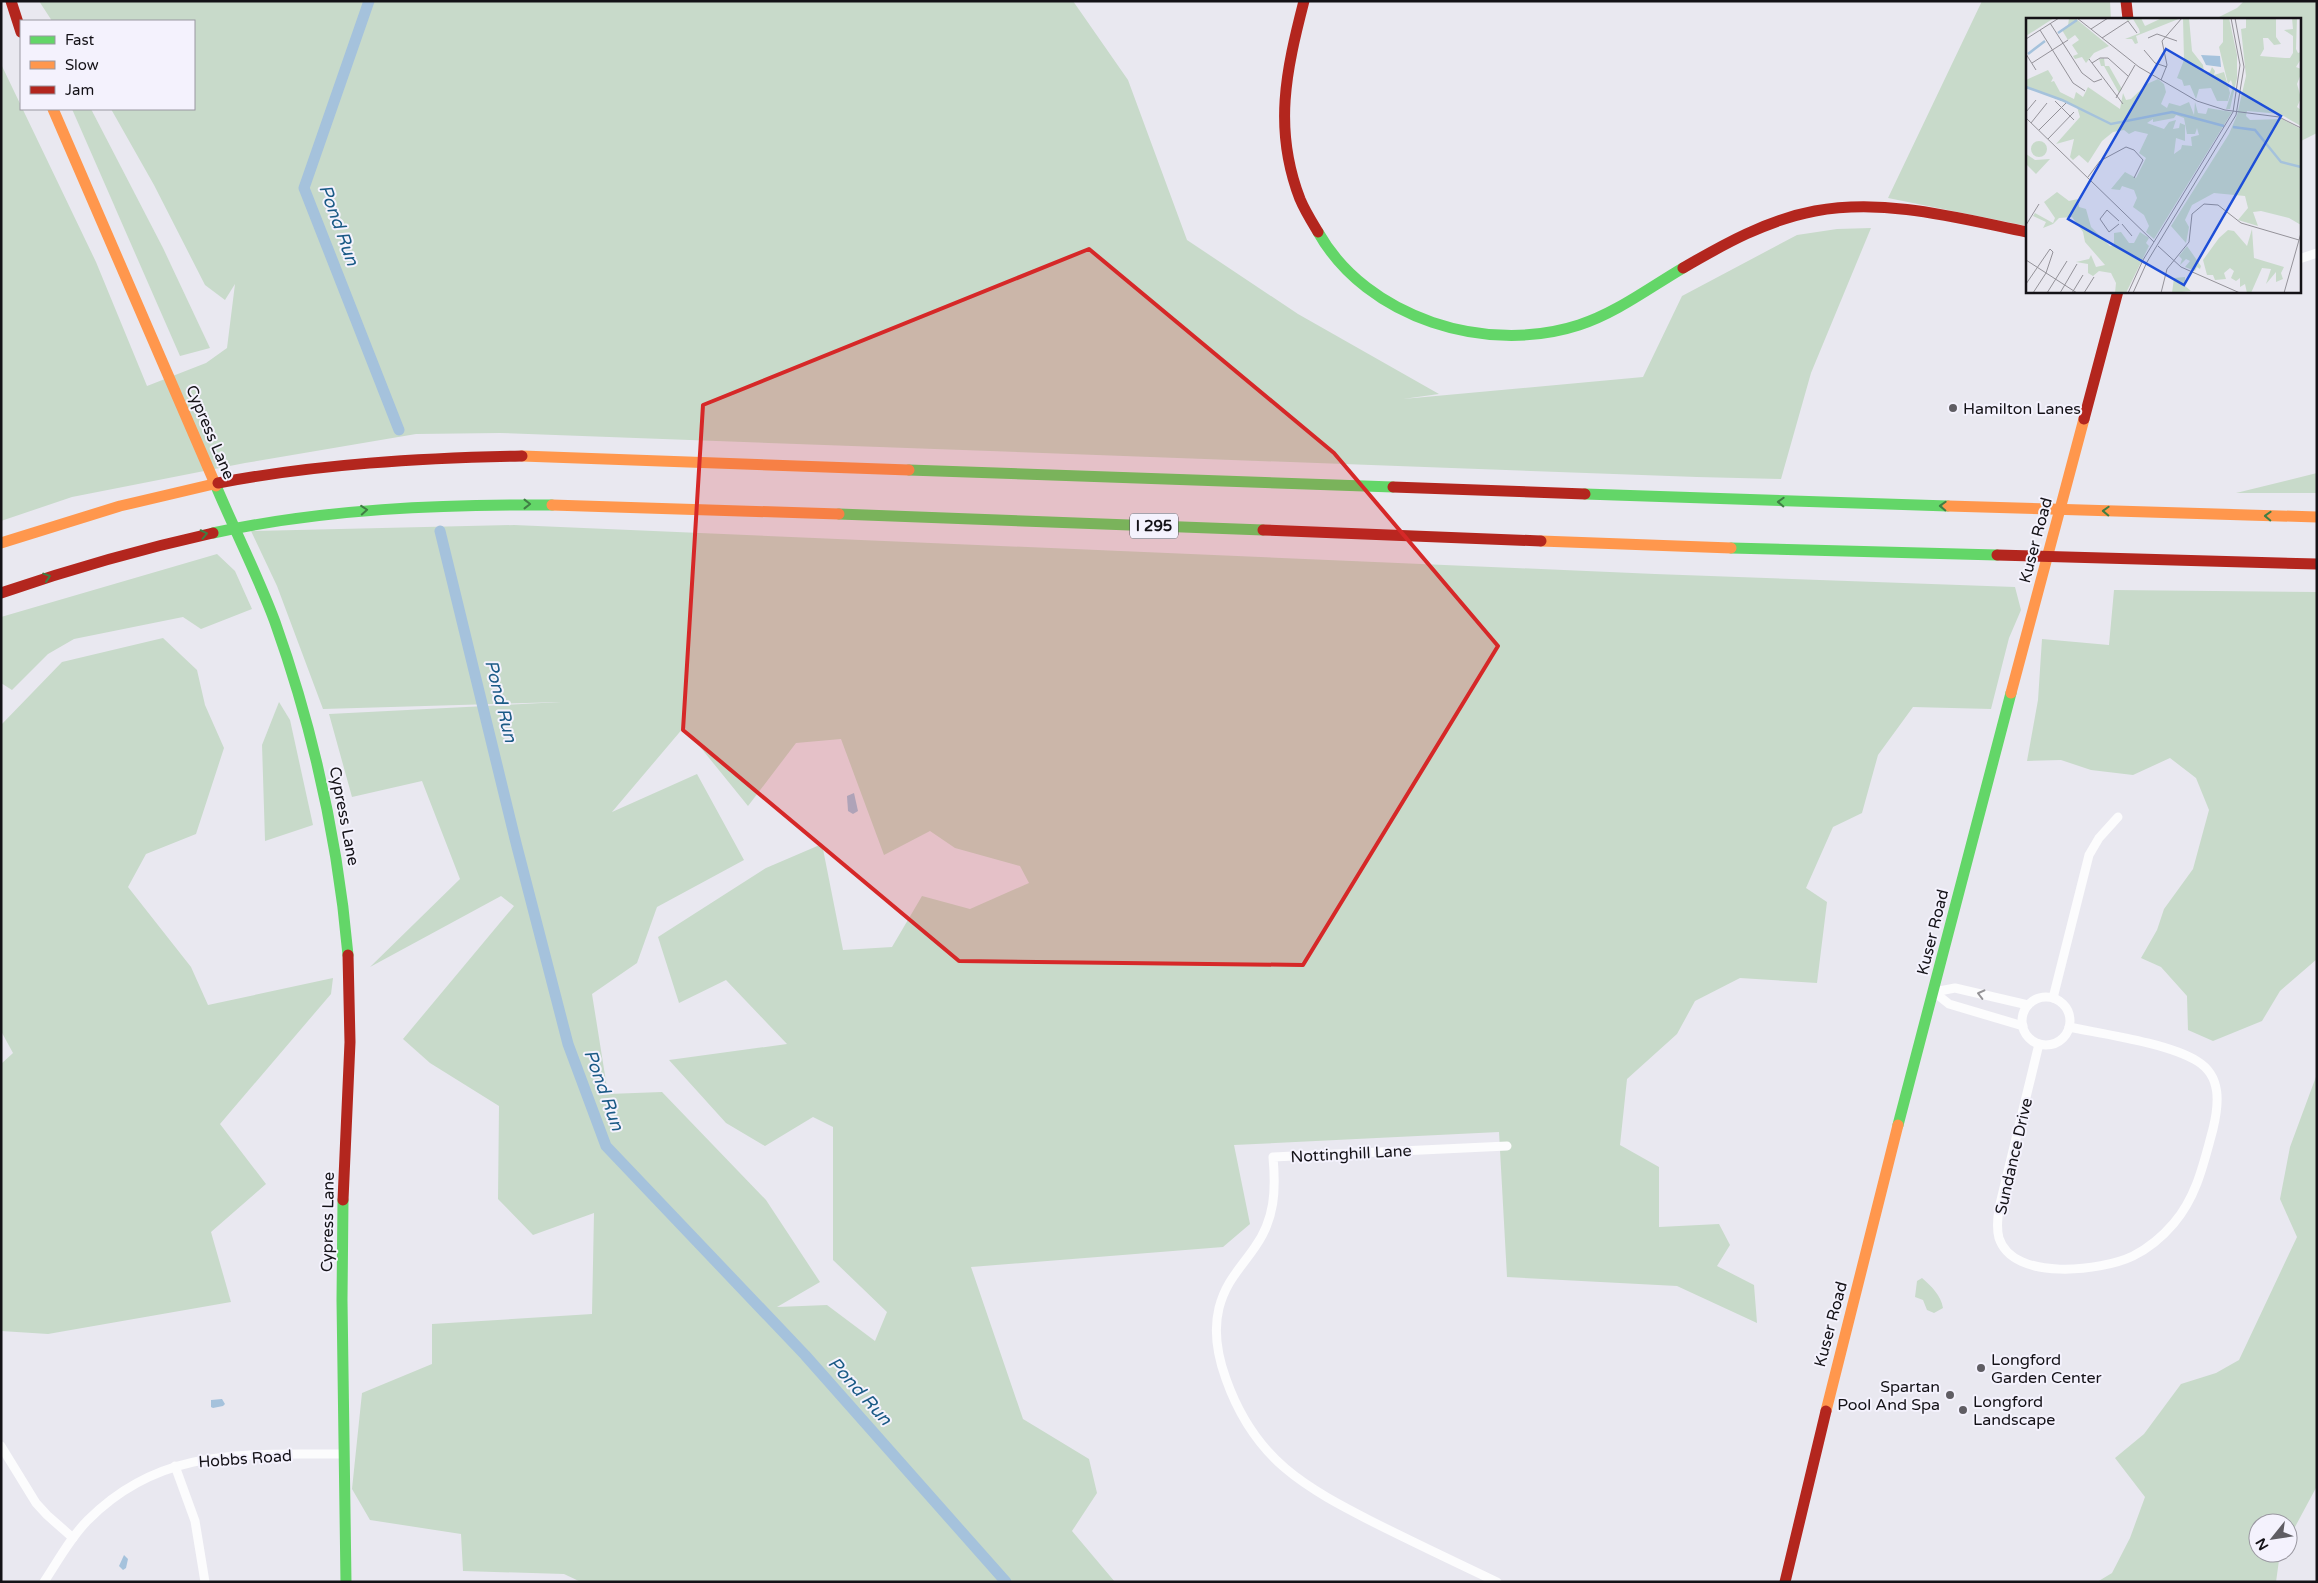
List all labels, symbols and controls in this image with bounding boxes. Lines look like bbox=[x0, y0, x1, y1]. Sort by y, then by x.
inset map bbox=[2026, 18, 2300, 292]
legend bbox=[20, 20, 195, 110]
text: Fast bbox=[65, 31, 95, 49]
text: Slow bbox=[65, 56, 99, 74]
text: Jam bbox=[65, 81, 94, 99]
water label: Pond Run bbox=[314, 182, 364, 269]
street label: Cypress Lane bbox=[181, 382, 239, 483]
place label: Hamilton Lanes bbox=[1963, 399, 2081, 419]
marker: Hamilton Lanes bbox=[1947, 402, 1959, 414]
street label: Kuser Road bbox=[2015, 495, 2057, 585]
one-way arrow bbox=[1776, 496, 1784, 507]
one-way arrow bbox=[523, 499, 531, 509]
one-way arrow bbox=[1939, 501, 1947, 512]
one-way arrow bbox=[361, 505, 369, 516]
one-way arrow bbox=[2101, 506, 2109, 516]
one-way arrow bbox=[2264, 511, 2272, 522]
road number: I 295 bbox=[1130, 514, 1178, 538]
one-way arrow bbox=[199, 529, 208, 540]
one-way arrow bbox=[43, 573, 51, 583]
water label: Pond Run bbox=[480, 657, 522, 746]
street label: Cypress Lane bbox=[325, 765, 363, 867]
street label: Kuser Road bbox=[1913, 887, 1953, 977]
one-way arrow bbox=[1976, 989, 1985, 1000]
water label: Pond Run bbox=[579, 1047, 629, 1134]
street label: Sundance Drive bbox=[1991, 1096, 2037, 1217]
street label: Nottinghill Lane bbox=[1290, 1141, 1412, 1167]
street label: Cypress Lane bbox=[317, 1172, 339, 1272]
street label: Kuser Road bbox=[1810, 1279, 1852, 1369]
place label: Longford Garden Center bbox=[1991, 1350, 2103, 1388]
water label: Pond Run bbox=[824, 1352, 897, 1431]
marker: Longford Garden Center bbox=[1975, 1362, 1987, 1374]
place label: Spartan Pool And Spa bbox=[1837, 1377, 1940, 1415]
marker: Spartan Pool And Spa bbox=[1944, 1389, 1956, 1401]
place label: Longford Landscape bbox=[1973, 1392, 2055, 1430]
marker: Longford Landscape bbox=[1957, 1404, 1969, 1416]
street label: Hobbs Road bbox=[198, 1446, 293, 1472]
north arrow bbox=[2248, 1513, 2298, 1563]
text: N bbox=[2252, 1535, 2272, 1553]

